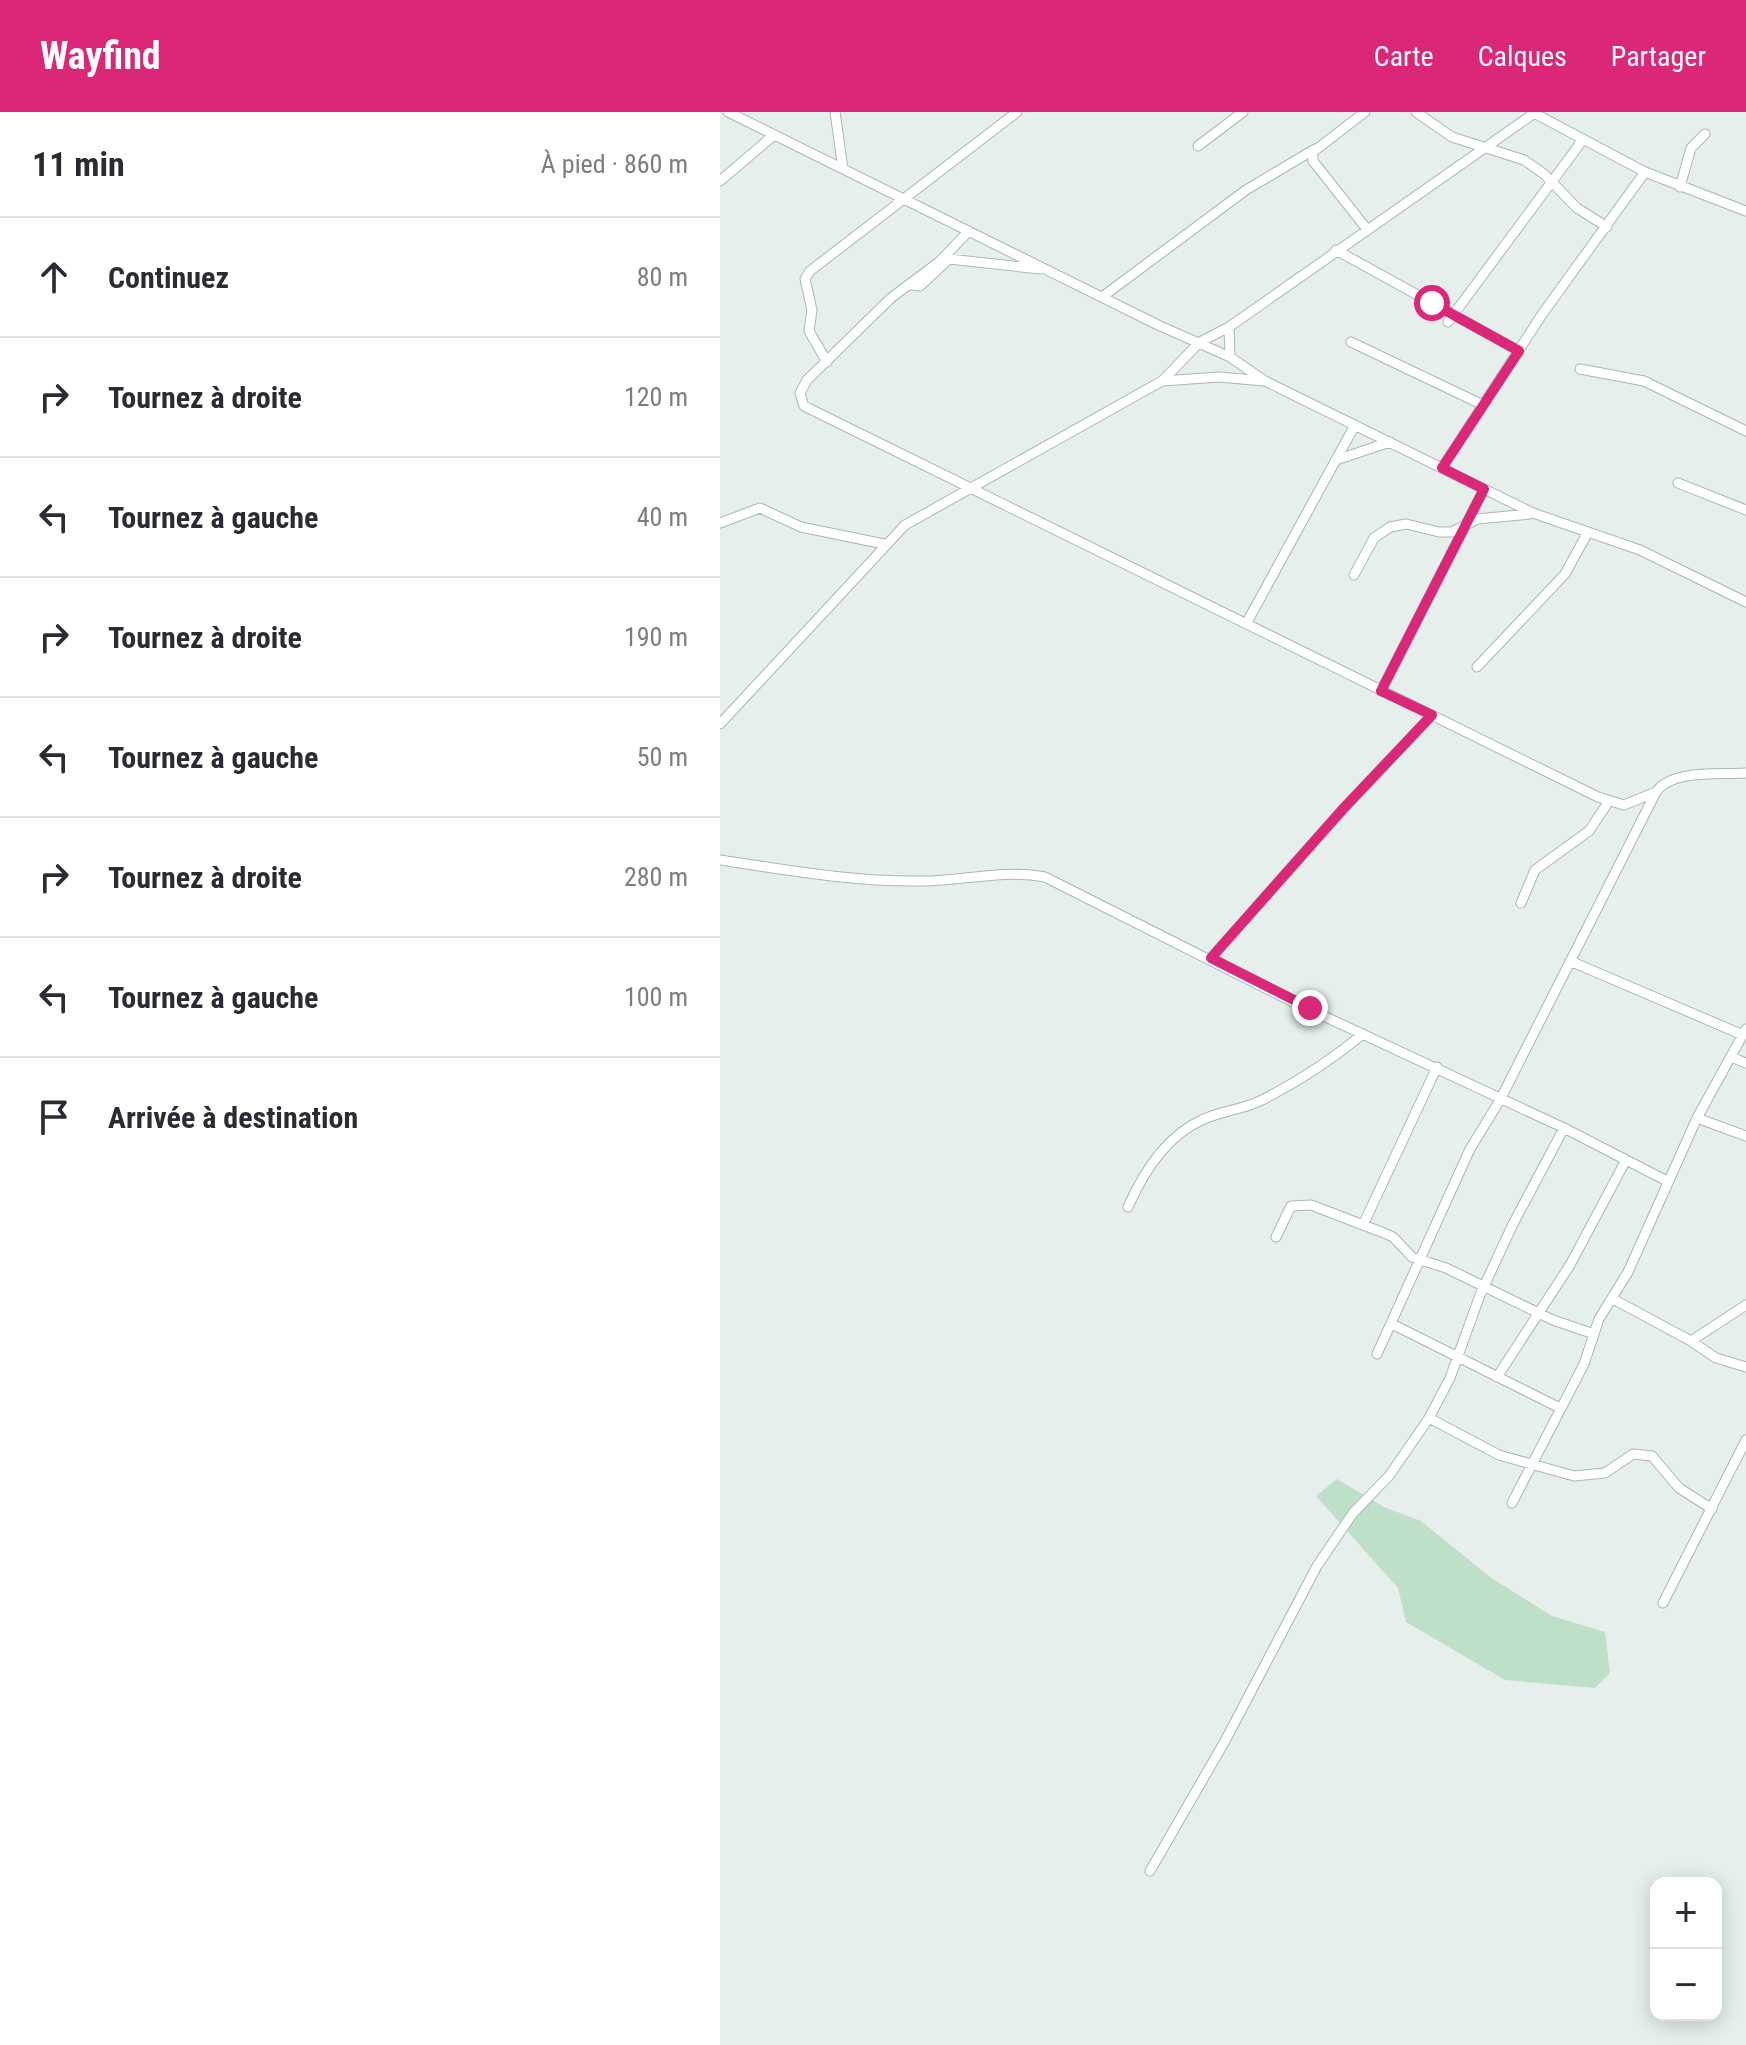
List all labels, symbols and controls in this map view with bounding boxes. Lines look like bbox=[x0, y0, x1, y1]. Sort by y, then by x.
text: Wayfind bbox=[40, 34, 161, 78]
text: Carte bbox=[1374, 40, 1434, 73]
text: Calques bbox=[1478, 40, 1567, 73]
text: Partager bbox=[1611, 40, 1706, 73]
text: 11 min bbox=[32, 144, 125, 184]
text: À pied · 860 m bbox=[541, 149, 688, 179]
icon: ahead bbox=[32, 255, 76, 299]
text: Continuez bbox=[108, 260, 229, 295]
text: 80 m bbox=[637, 262, 688, 292]
route start bbox=[1414, 285, 1450, 321]
icon: right bbox=[32, 375, 76, 419]
text: Tournez à droite bbox=[108, 380, 302, 415]
text: 120 m bbox=[624, 382, 688, 412]
icon: left bbox=[32, 495, 76, 539]
text: Tournez à gauche bbox=[108, 500, 318, 535]
text: 40 m bbox=[637, 502, 688, 532]
icon: right bbox=[32, 615, 76, 659]
text: Tournez à droite bbox=[108, 620, 302, 655]
text: 190 m bbox=[624, 622, 688, 652]
icon: left bbox=[32, 735, 76, 779]
text: Tournez à gauche bbox=[108, 740, 318, 775]
text: 50 m bbox=[637, 742, 688, 772]
icon: right bbox=[32, 855, 76, 899]
text: Tournez à droite bbox=[108, 860, 302, 895]
text: 280 m bbox=[624, 862, 688, 892]
icon: left bbox=[32, 975, 76, 1019]
text: Tournez à gauche bbox=[108, 980, 318, 1015]
text: 100 m bbox=[624, 982, 688, 1012]
route end bbox=[1292, 990, 1328, 1026]
icon: arrive bbox=[32, 1095, 76, 1139]
text: Arrivée à destination bbox=[108, 1100, 358, 1135]
map controls bbox=[1650, 1877, 1722, 2021]
button: + bbox=[1650, 1877, 1722, 1949]
button: − bbox=[1650, 1949, 1722, 2021]

